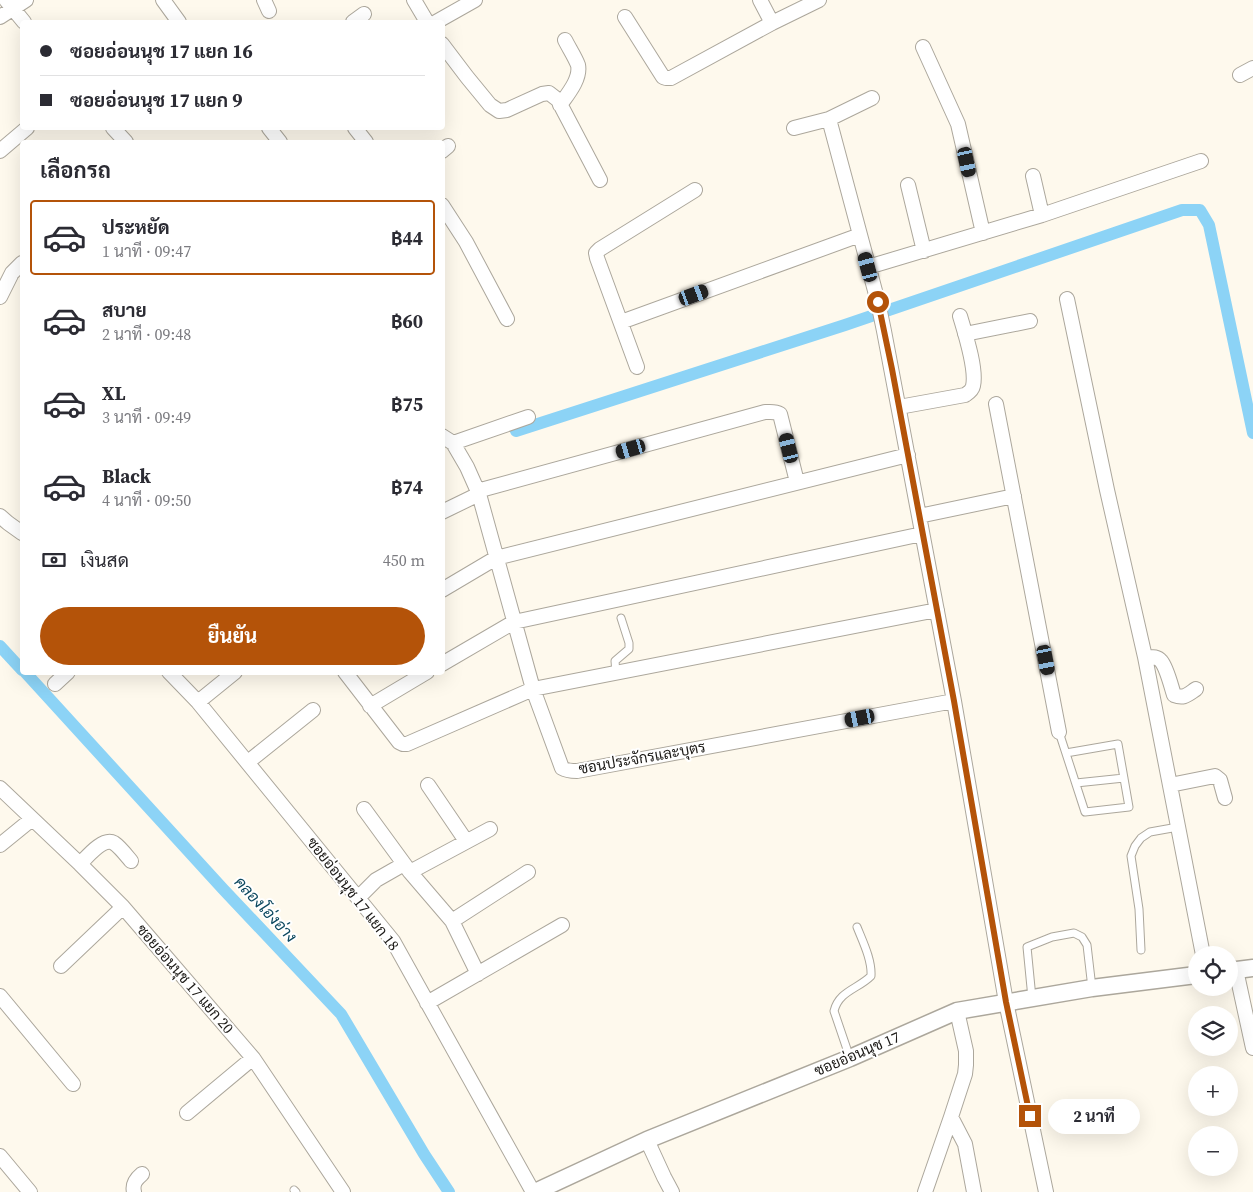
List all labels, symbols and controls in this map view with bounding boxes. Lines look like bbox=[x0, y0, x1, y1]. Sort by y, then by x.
text: ซอยอ่อนนุช 17 แยก 16 bbox=[70, 38, 253, 64]
text: ซอยอ่อนนุช 17 แยก 9 bbox=[70, 87, 242, 113]
car bbox=[956, 146, 977, 178]
text: เลือกรถ bbox=[40, 155, 111, 185]
text: ประหยัด bbox=[102, 214, 170, 240]
icon: car bbox=[42, 215, 87, 260]
text: ฿44 bbox=[391, 225, 423, 251]
text: 1 นาที · 09:47 bbox=[102, 240, 191, 262]
car bbox=[856, 251, 879, 283]
car bbox=[677, 283, 710, 307]
route start bbox=[867, 291, 889, 313]
text: สบาย bbox=[102, 297, 147, 323]
icon: car bbox=[42, 298, 87, 343]
text: ฿60 bbox=[391, 308, 423, 334]
text: 2 นาที · 09:48 bbox=[102, 323, 191, 345]
text: XL bbox=[102, 380, 125, 406]
icon: car bbox=[42, 381, 87, 426]
text: ฿75 bbox=[391, 391, 423, 417]
text: 3 นาที · 09:49 bbox=[102, 406, 191, 428]
car bbox=[778, 432, 799, 464]
car bbox=[614, 438, 647, 460]
text: Black bbox=[102, 463, 151, 489]
icon: car bbox=[42, 464, 87, 509]
text: ฿74 bbox=[391, 474, 423, 500]
text: 4 นาที · 09:50 bbox=[102, 489, 191, 511]
icon: cash bbox=[40, 546, 68, 574]
text: เงินสด bbox=[80, 547, 129, 573]
text: 450 m bbox=[383, 549, 425, 571]
button: ยืนยัน bbox=[40, 607, 425, 665]
car bbox=[1035, 644, 1056, 676]
car bbox=[843, 708, 876, 728]
street label: ซอนประจักรและบุตร bbox=[577, 736, 707, 780]
street label: ซอยอ่อนนุช 17 แยก 18 bbox=[302, 833, 404, 955]
water label: คลองโอ่งอ่าง bbox=[230, 871, 302, 947]
street label: ซอยอ่อนนุช 17 แยก 20 bbox=[131, 919, 239, 1039]
map controls bbox=[1188, 946, 1238, 1176]
button: locate bbox=[1188, 946, 1238, 996]
button: layers bbox=[1188, 1006, 1238, 1056]
street label: ซอยอ่อนนุช 17 bbox=[811, 1026, 903, 1082]
button: + bbox=[1188, 1066, 1238, 1116]
callout: 2 นาที bbox=[1048, 1098, 1140, 1134]
route end bbox=[1019, 1105, 1041, 1127]
text: 2 นาที bbox=[1073, 1105, 1115, 1127]
button: − bbox=[1188, 1126, 1238, 1176]

